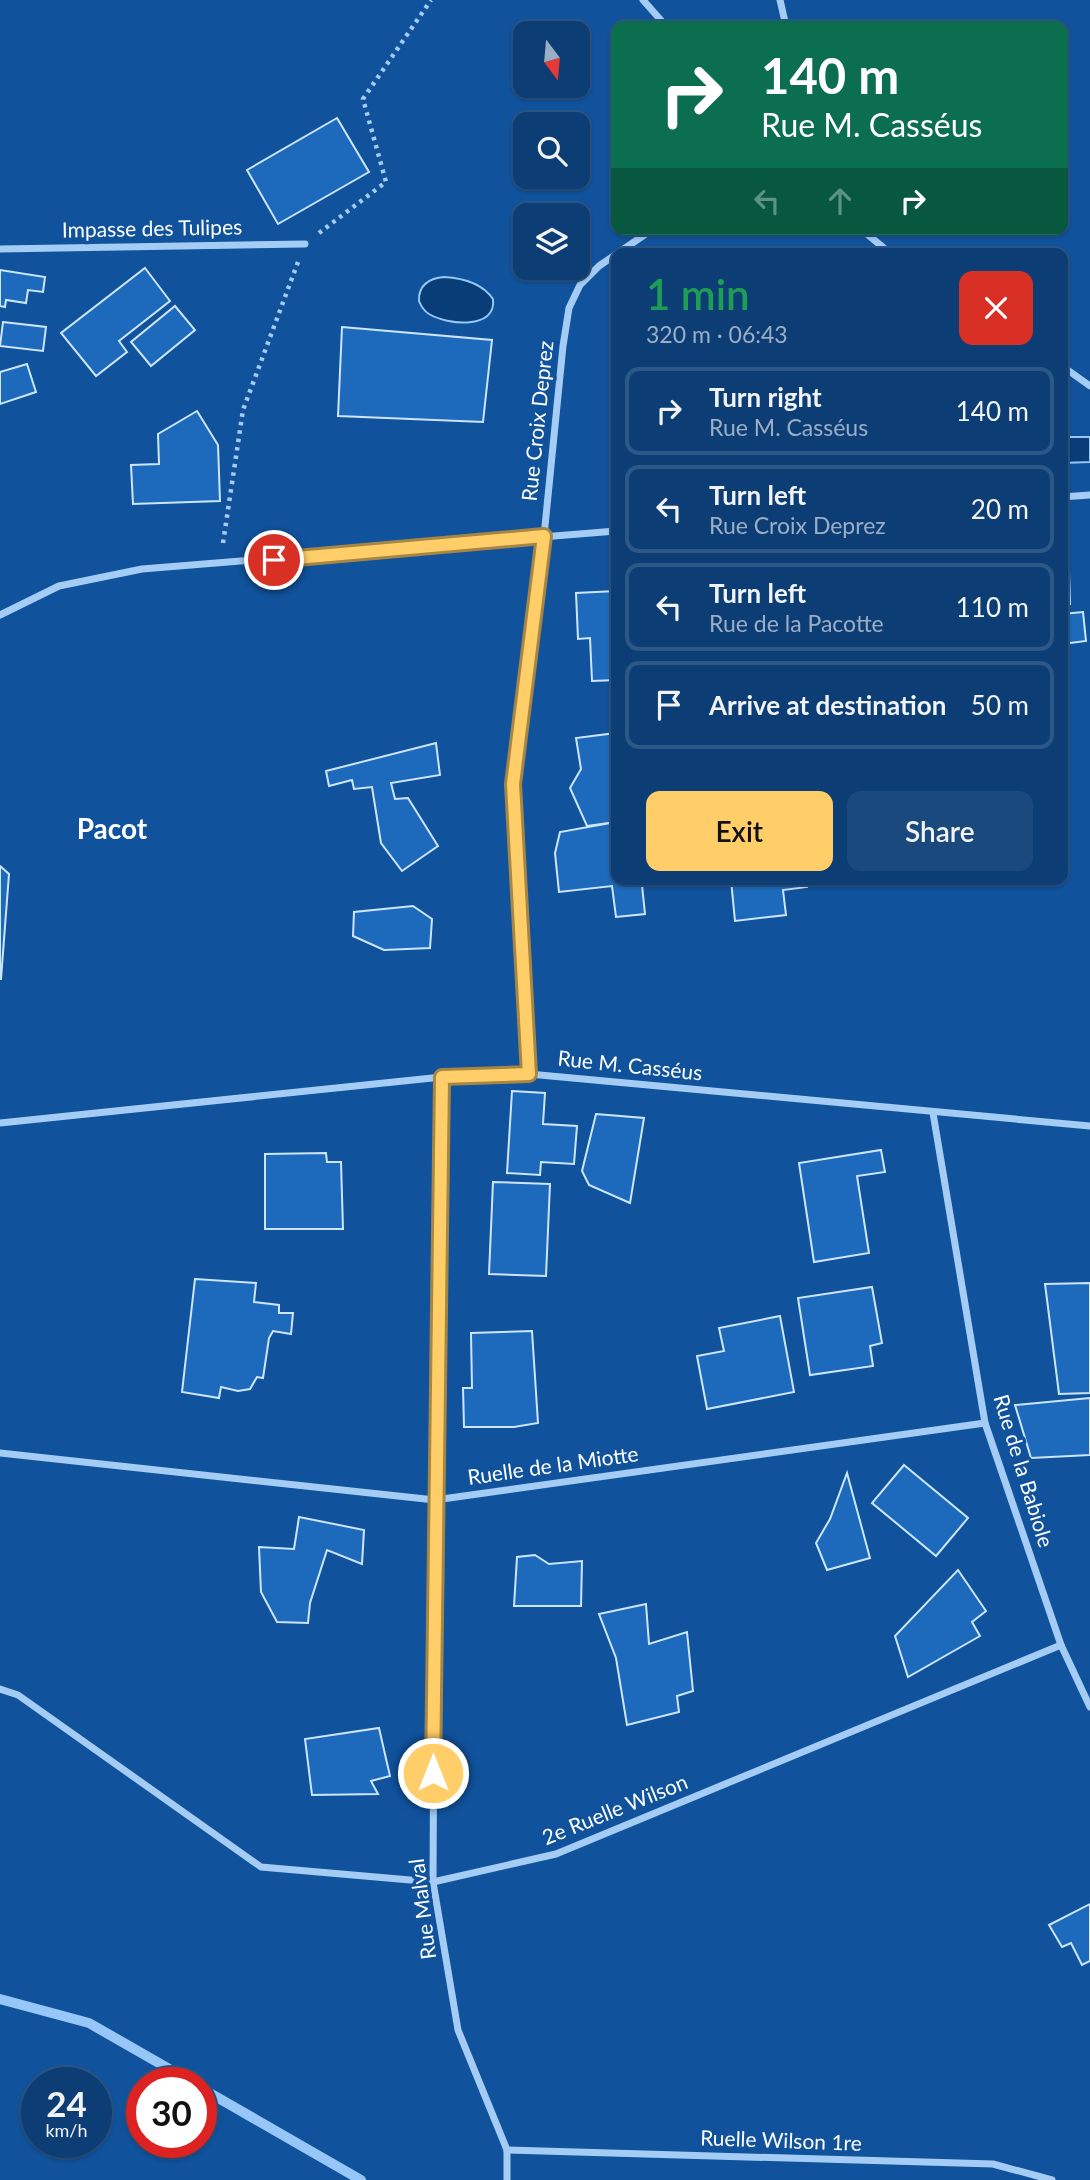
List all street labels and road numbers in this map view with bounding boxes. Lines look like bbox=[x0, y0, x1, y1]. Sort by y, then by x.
street label: Impasse des Tulipes bbox=[62, 213, 242, 242]
street label: Rue Croix Deprez bbox=[516, 339, 557, 502]
street label: Rue M. Casséus bbox=[557, 1044, 704, 1085]
street label: Rue de la Babiole bbox=[989, 1391, 1060, 1550]
street label: Ruelle de la Miotte bbox=[466, 1440, 640, 1489]
street label: 2e Ruelle Wilson bbox=[538, 1768, 691, 1849]
street label: Rue Malval bbox=[403, 1857, 440, 1961]
street label: Ruelle Wilson 1re bbox=[700, 2124, 862, 2155]

